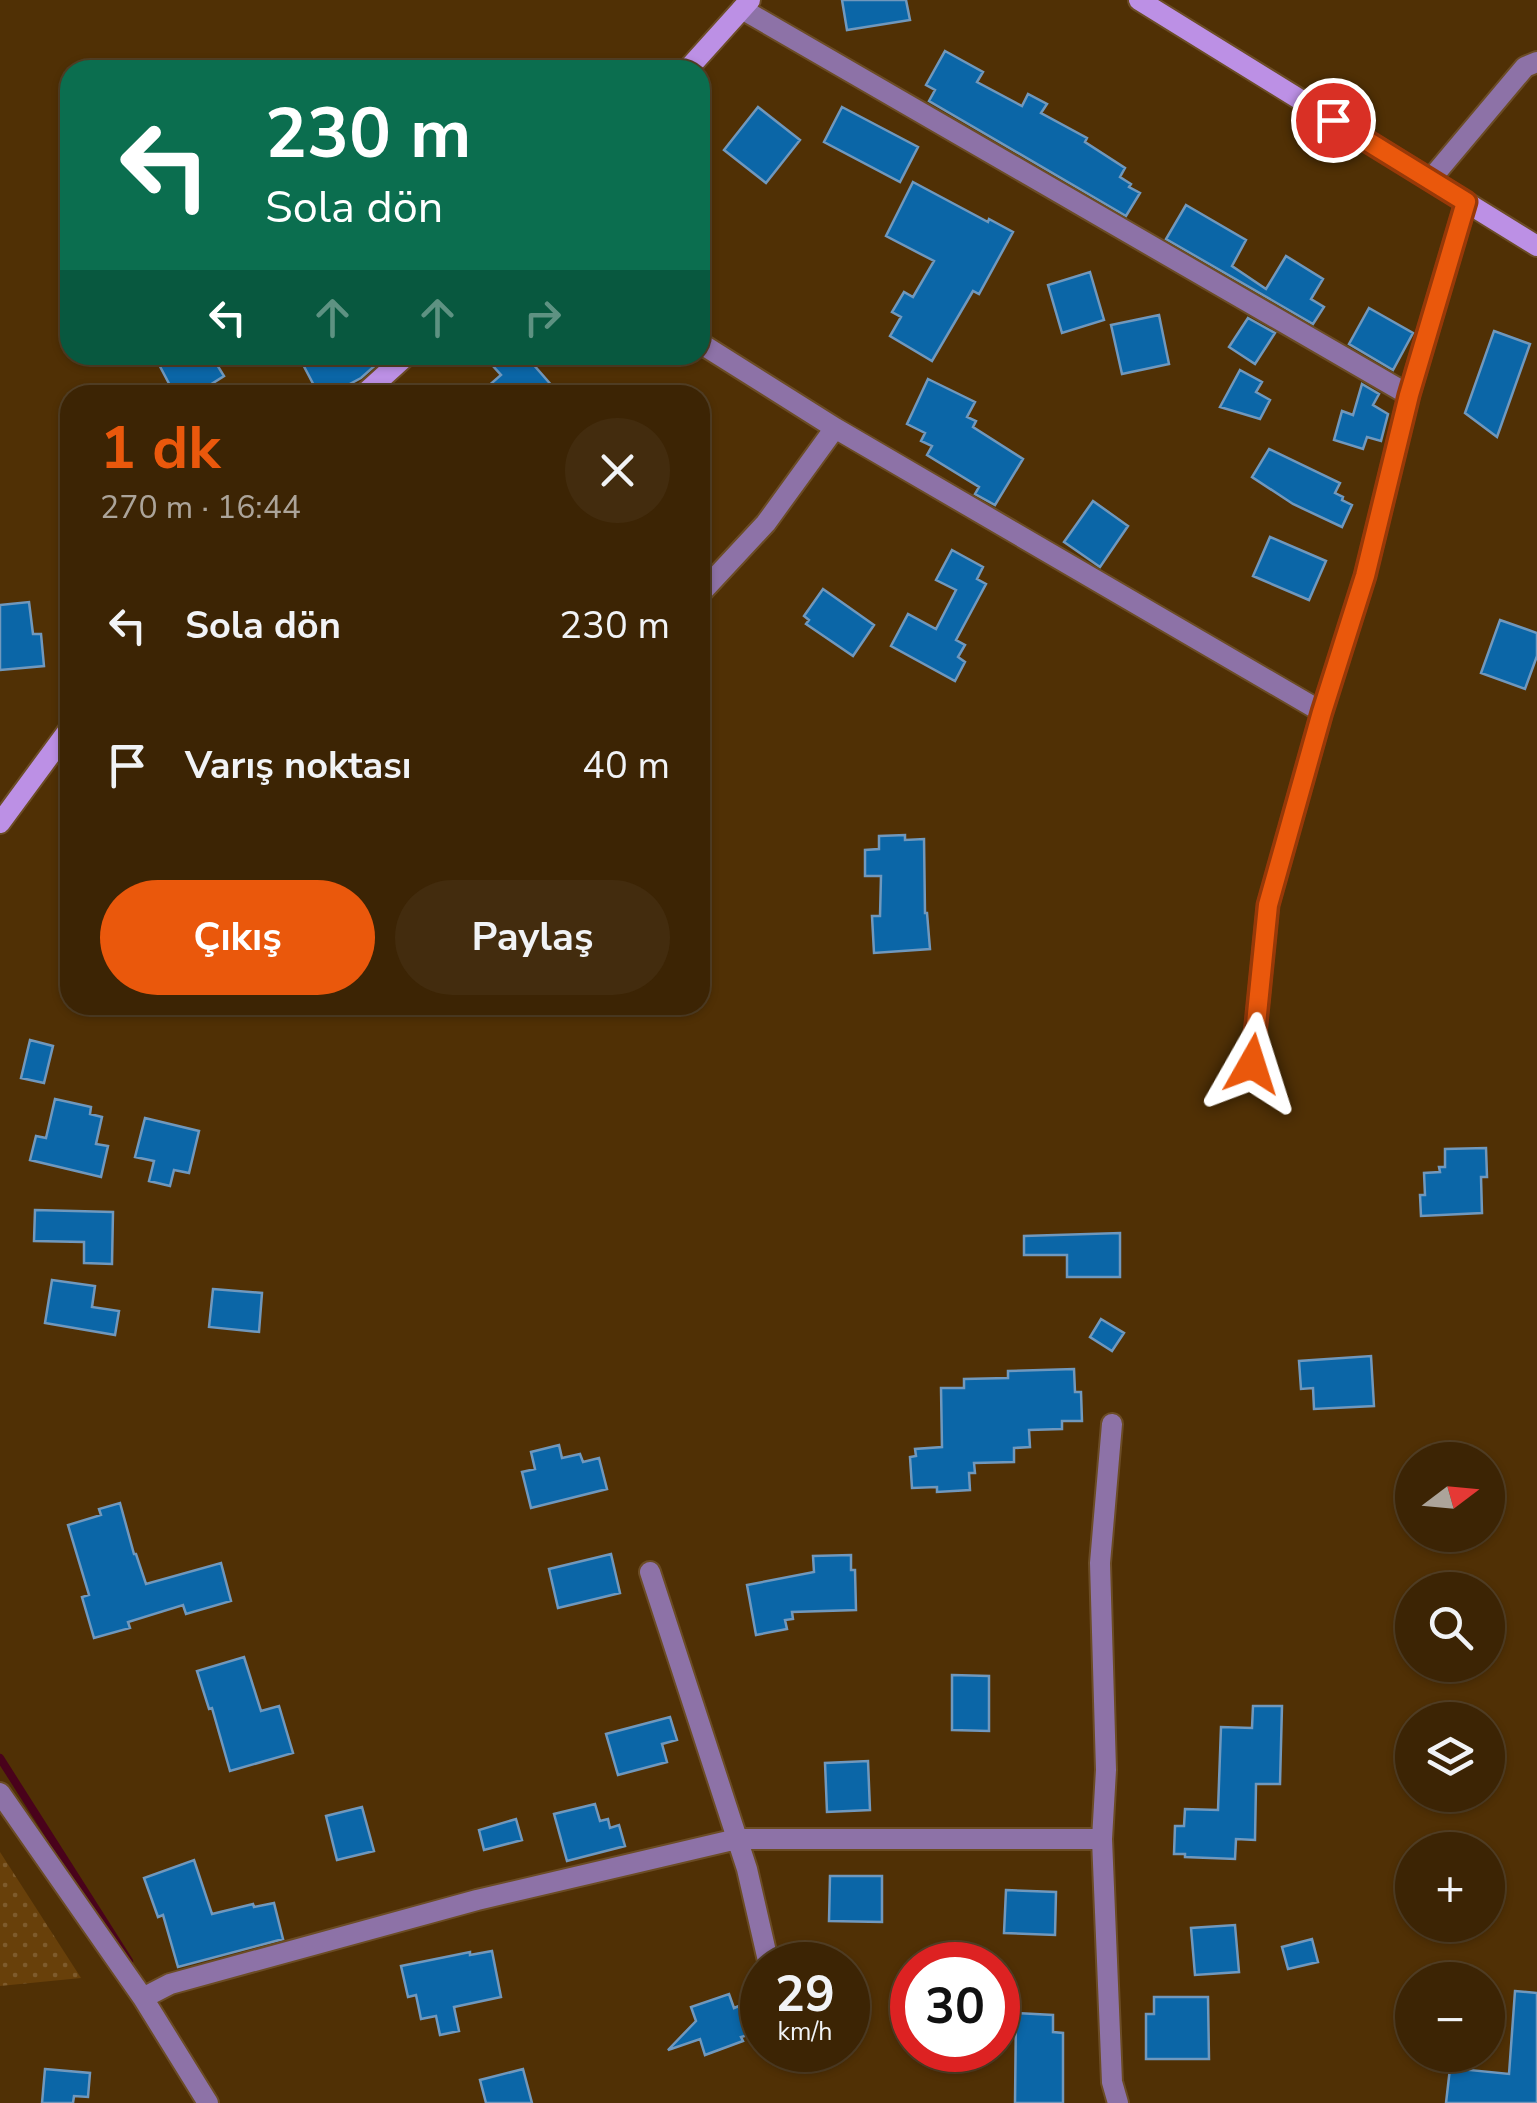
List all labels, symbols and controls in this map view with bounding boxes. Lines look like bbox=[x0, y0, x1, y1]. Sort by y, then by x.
pin bbox=[1291, 78, 1376, 163]
text: 230 m bbox=[265, 86, 471, 182]
icon: arrive bbox=[1306, 93, 1361, 148]
icon: left bbox=[100, 100, 230, 230]
text: Sola dön bbox=[265, 177, 443, 238]
icon: left bbox=[200, 290, 255, 345]
icon: ahead bbox=[305, 290, 360, 345]
icon: ahead bbox=[410, 290, 465, 345]
icon: right bbox=[515, 290, 570, 345]
text: 1 dk bbox=[100, 407, 220, 489]
button: close bbox=[565, 418, 670, 523]
text: 270 m · 16:44 bbox=[100, 486, 301, 529]
icon: left bbox=[100, 598, 155, 653]
text: Sola dön bbox=[185, 600, 341, 651]
text: 230 m bbox=[559, 600, 670, 651]
icon: arrive bbox=[100, 738, 155, 793]
text: Varış noktası bbox=[185, 740, 412, 791]
text: 40 m bbox=[582, 740, 670, 791]
button: Çıkış bbox=[100, 880, 375, 995]
button: Paylaş bbox=[395, 880, 670, 995]
position arrow bbox=[1200, 1012, 1304, 1116]
north arrow bbox=[1395, 1442, 1505, 1552]
map controls bbox=[1395, 1442, 1505, 2072]
button: search bbox=[1395, 1572, 1505, 1682]
button: layers bbox=[1395, 1702, 1505, 1812]
button: + bbox=[1395, 1832, 1505, 1942]
speed limit sign: 30 bbox=[890, 1942, 1020, 2072]
text: 29 bbox=[775, 1960, 835, 2029]
button: − bbox=[1395, 1962, 1505, 2072]
text: km/h bbox=[777, 2015, 833, 2049]

